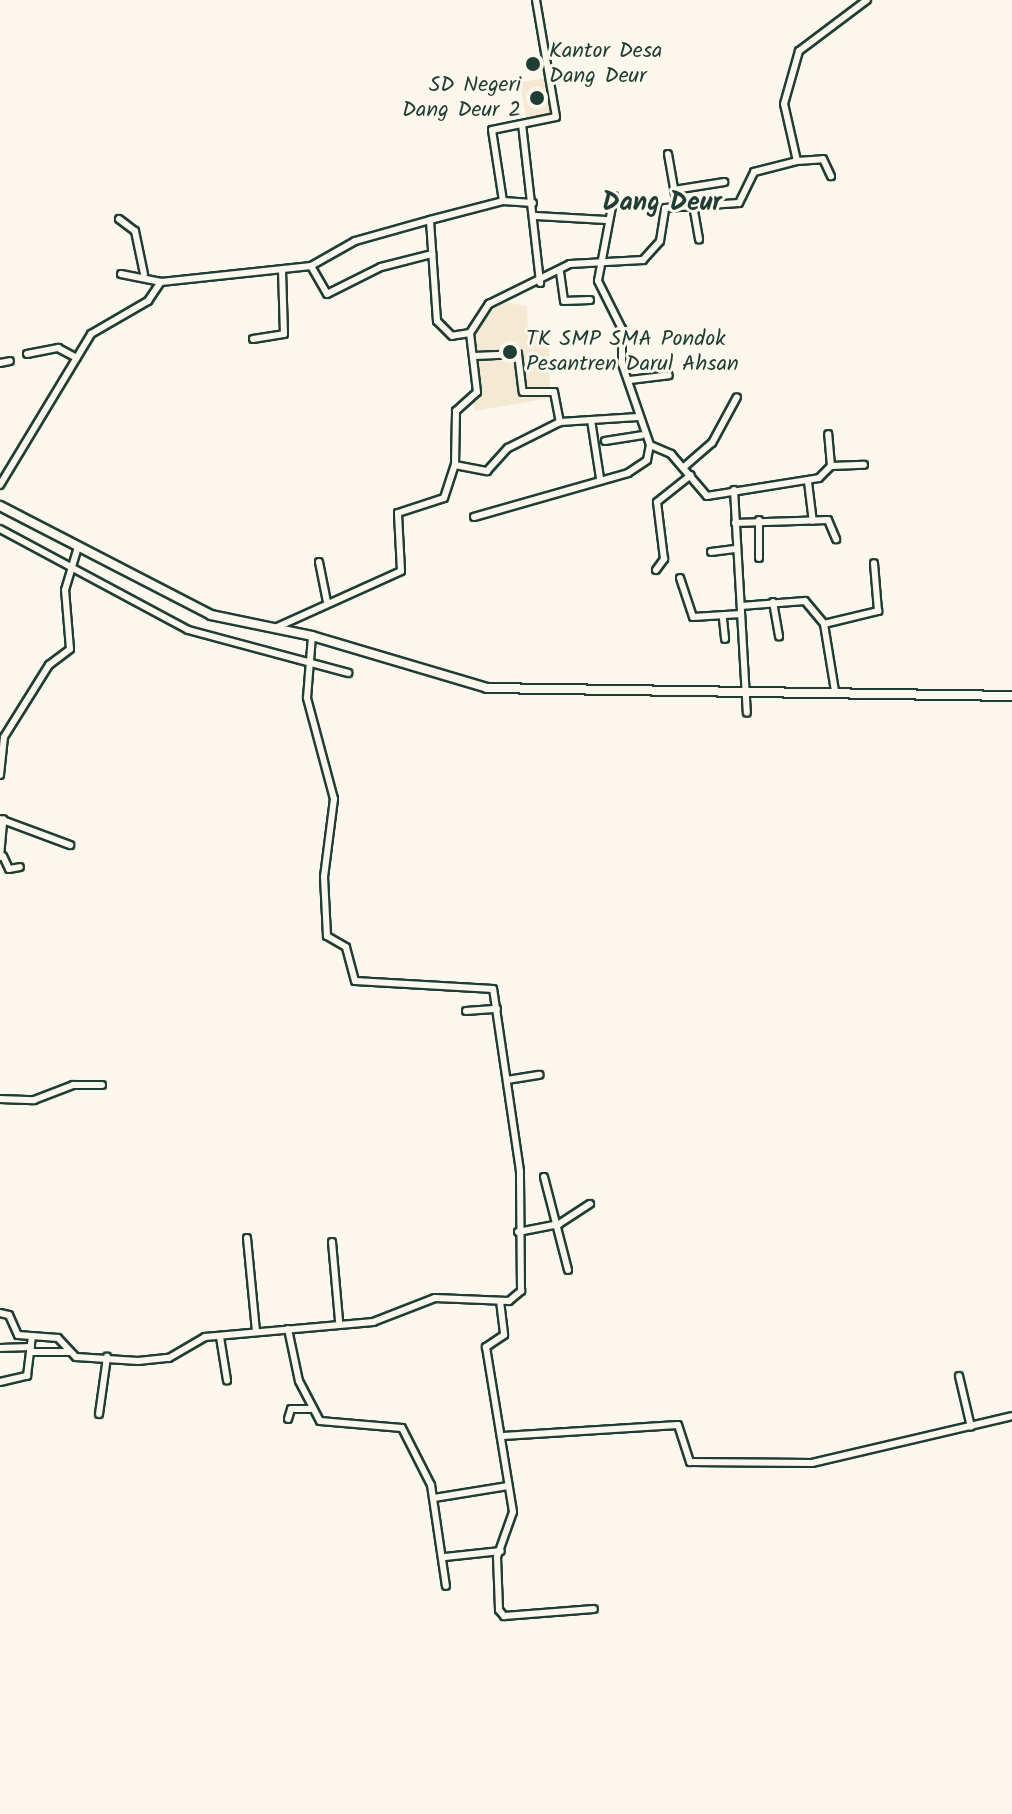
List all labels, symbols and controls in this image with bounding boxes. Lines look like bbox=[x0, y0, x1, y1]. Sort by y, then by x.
place label: Kantor Desa Dang Deur bbox=[549, 38, 662, 90]
marker: Kantor Desa Dang Deur bbox=[524, 55, 542, 73]
place label: SD Negeri Dang Deur 2 bbox=[402, 72, 521, 124]
marker: SD Negeri Dang Deur 2 bbox=[528, 89, 546, 107]
district label: Dang Deur bbox=[602, 188, 722, 220]
place label: TK SMP SMA Pondok Pesantren Darul Ahsan bbox=[526, 326, 739, 378]
marker: TK SMP SMA Pondok Pesantren Darul Ahsan bbox=[501, 343, 519, 361]

